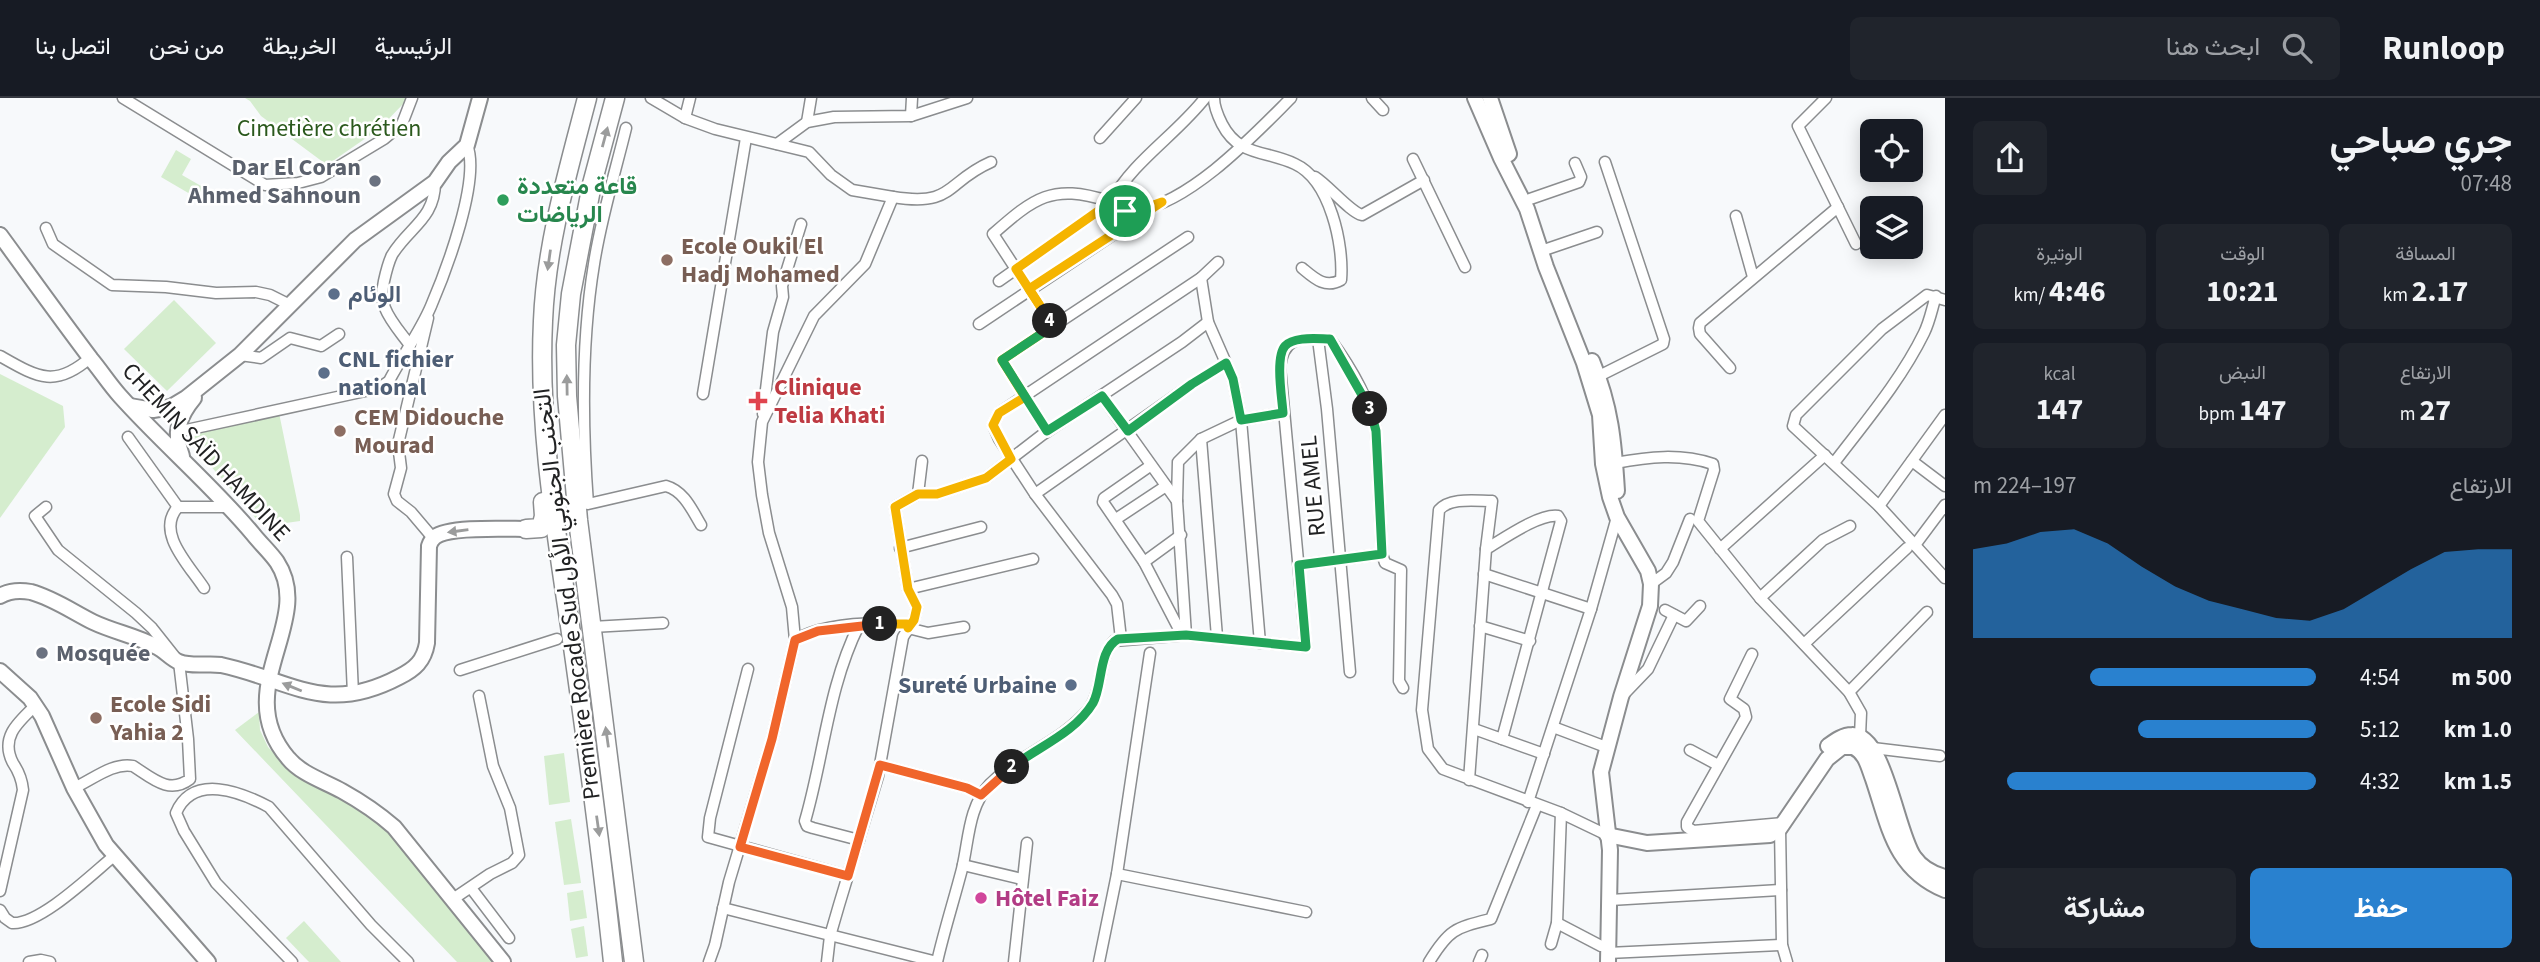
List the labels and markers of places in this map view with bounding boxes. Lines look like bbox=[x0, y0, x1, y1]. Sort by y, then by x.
place label: Dar El Coran Ahmed Sahnoun bbox=[187, 150, 361, 213]
place label: قاعة متعددة الرياضات bbox=[517, 169, 637, 232]
marker: Dar El Coran Ahmed Sahnoun bbox=[367, 173, 383, 189]
pin bbox=[1095, 181, 1155, 241]
marker: قاعة متعددة الرياضات bbox=[495, 192, 511, 208]
place label: Ecole Oukil El Hadj Mohamed bbox=[681, 229, 840, 292]
marker: Ecole Oukil El Hadj Mohamed bbox=[659, 252, 675, 268]
place label: الوئام bbox=[348, 277, 401, 312]
marker: الوئام bbox=[326, 286, 342, 302]
pin: 4 bbox=[1032, 304, 1068, 339]
place label: CNL fichier national bbox=[338, 342, 454, 405]
marker: CNL fichier national bbox=[316, 365, 332, 381]
place label: Clinique Telia Khati bbox=[774, 370, 885, 433]
marker: Clinique Telia Khati bbox=[748, 391, 768, 411]
pin: 3 bbox=[1352, 392, 1388, 426]
place label: CEM Didouche Mourad bbox=[354, 400, 504, 463]
marker: CEM Didouche Mourad bbox=[332, 423, 348, 439]
pin: 1 bbox=[862, 606, 898, 642]
place label: Mosquée bbox=[56, 636, 150, 671]
marker: Mosquée bbox=[34, 645, 50, 661]
place label: Sureté Urbaine bbox=[898, 668, 1057, 703]
marker: Sureté Urbaine bbox=[1063, 677, 1079, 693]
place label: Ecole Sidi Yahia 2 bbox=[109, 687, 211, 750]
marker: Ecole Sidi Yahia 2 bbox=[88, 710, 104, 726]
pin: 2 bbox=[995, 750, 1030, 784]
place label: Hôtel Faiz bbox=[995, 881, 1099, 916]
marker: Hôtel Faiz bbox=[973, 890, 989, 906]

